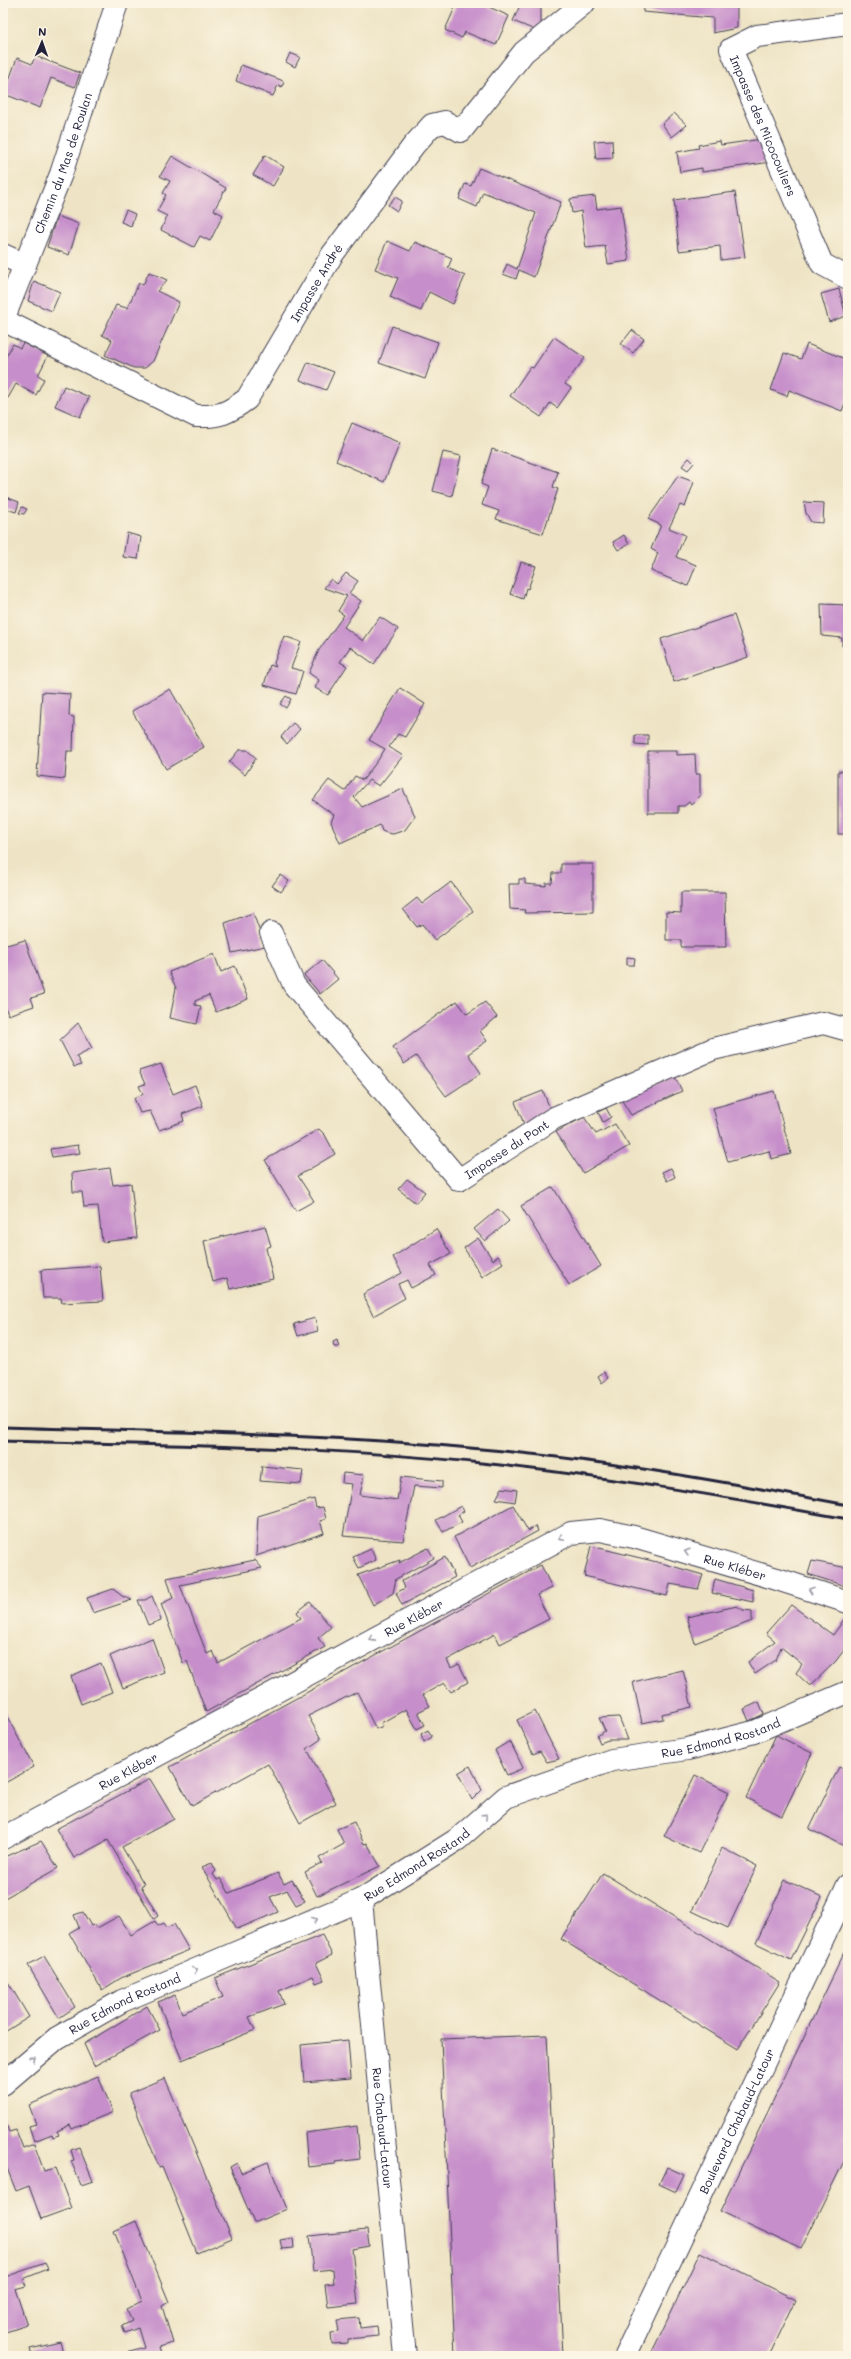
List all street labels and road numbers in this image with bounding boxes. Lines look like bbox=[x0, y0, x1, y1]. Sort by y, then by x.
street label: Impasse des Micocouliers bbox=[726, 53, 800, 199]
street label: Chemin du Mas de Roulan bbox=[30, 90, 95, 236]
street label: Impasse André bbox=[286, 240, 346, 325]
street label: Impasse du Pont bbox=[461, 1116, 552, 1182]
street label: Rue Kléber bbox=[702, 1550, 768, 1583]
street label: Rue Kléber bbox=[381, 1595, 446, 1640]
street label: Rue Edmond Rostand bbox=[660, 1714, 783, 1761]
street label: Rue Kléber bbox=[96, 1749, 160, 1793]
street label: Rue Edmond Rostand bbox=[361, 1824, 473, 1904]
street label: Rue Edmond Rostand bbox=[66, 1969, 183, 2038]
street label: Boulevard Chabaud-Latour bbox=[695, 2046, 778, 2196]
street label: Rue Chabaud-Latour bbox=[369, 2067, 397, 2189]

